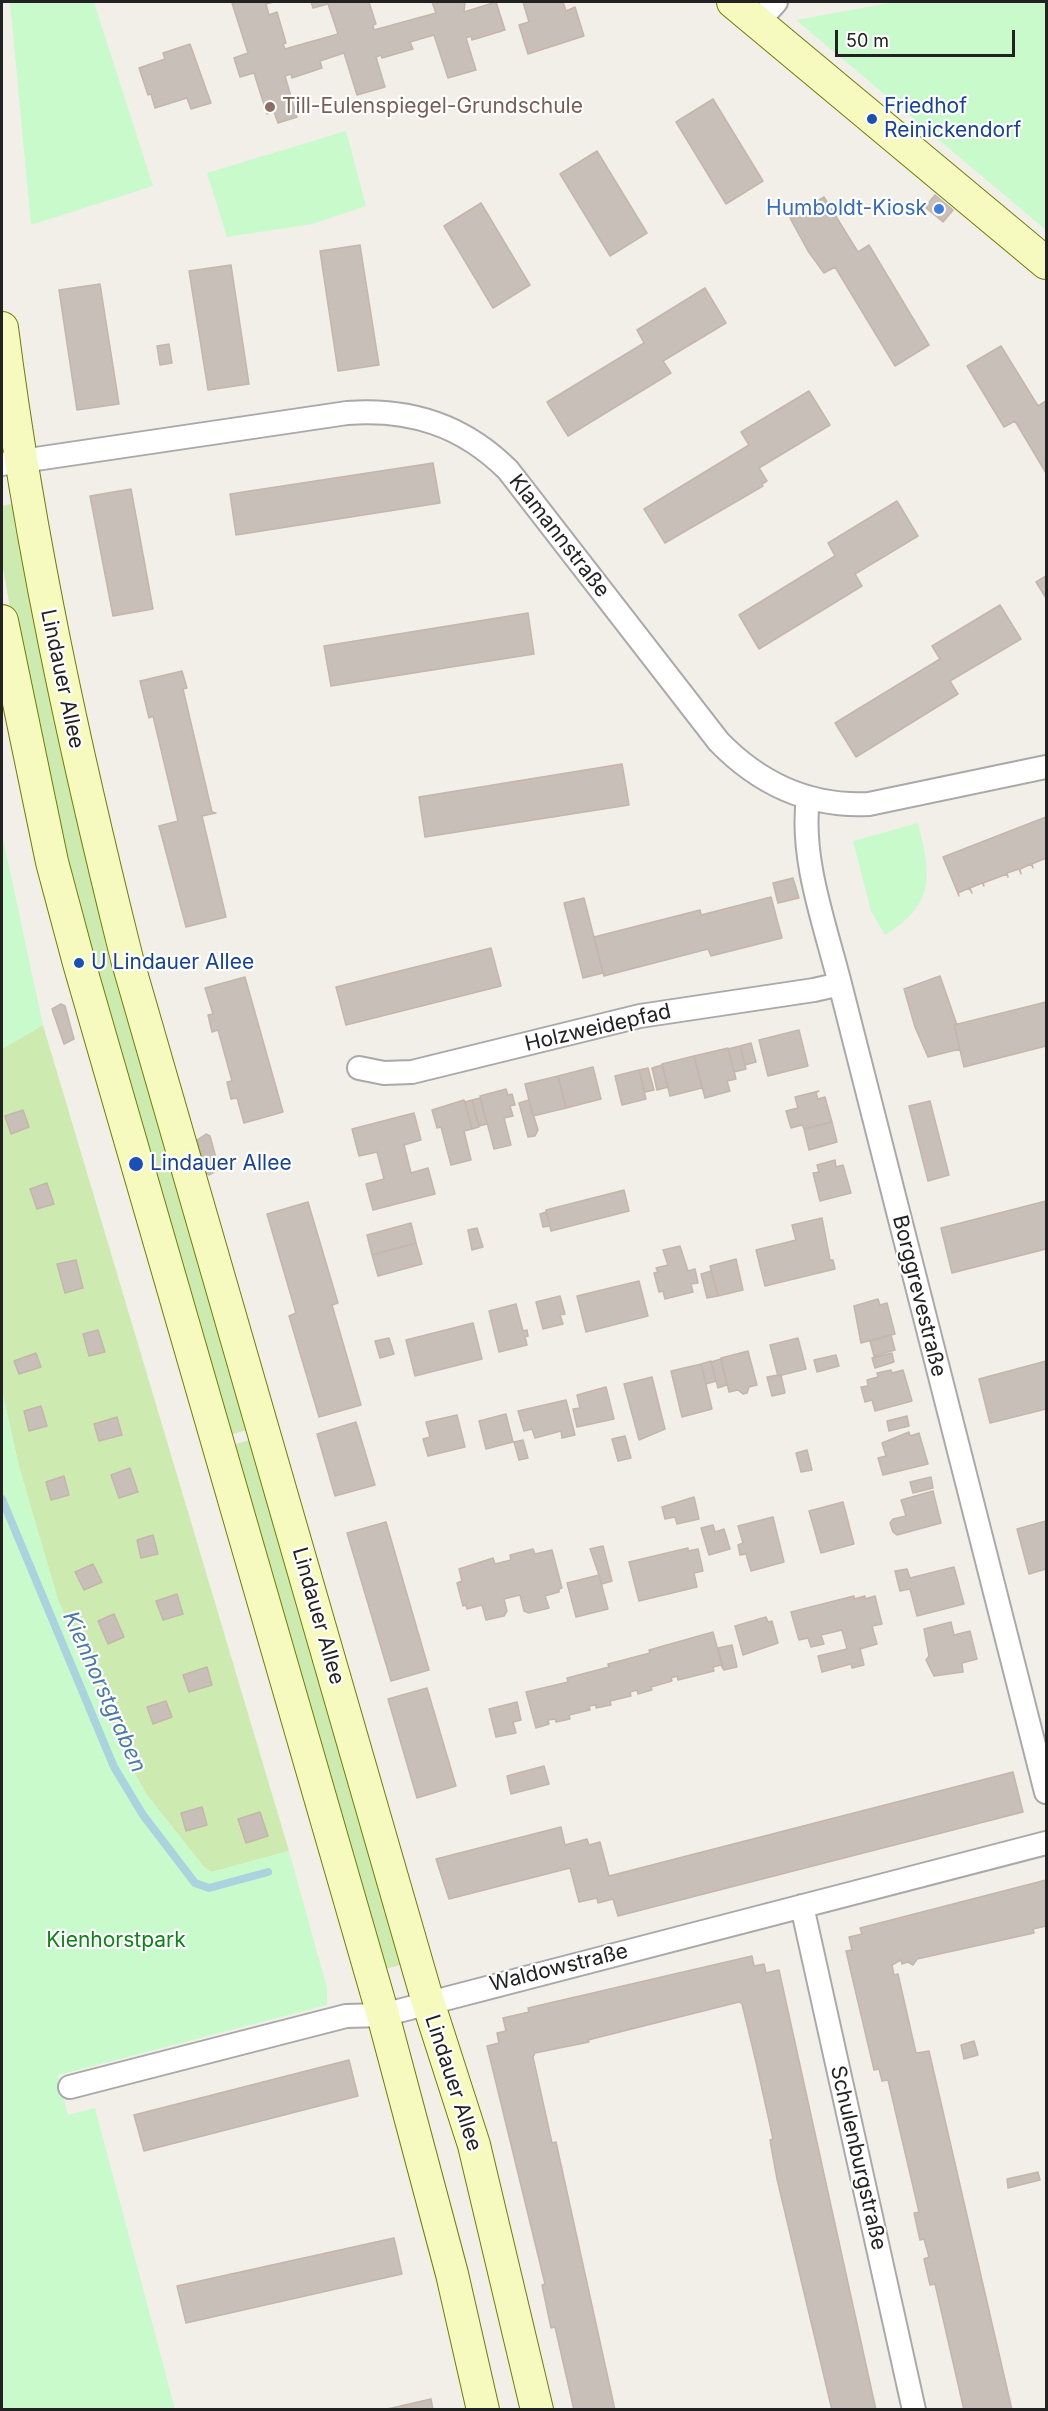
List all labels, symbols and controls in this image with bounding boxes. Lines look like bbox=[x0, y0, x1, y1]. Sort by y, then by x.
scale bar bbox=[838, 18, 1018, 56]
text: 50 m bbox=[846, 30, 889, 51]
place label: Till-Eulenspiegel-Grundschule bbox=[282, 94, 583, 120]
place label: Friedhof Reinickendorf bbox=[884, 94, 1021, 144]
marker: Till-Eulenspiegel-Grundschule bbox=[263, 100, 277, 114]
marker: Friedhof Reinickendorf bbox=[865, 112, 879, 126]
place label: Humboldt-Kiosk bbox=[766, 196, 927, 222]
marker: Humboldt-Kiosk bbox=[932, 202, 946, 216]
street label: Klamannstraße bbox=[503, 470, 615, 602]
street label: Lindauer Allee bbox=[35, 607, 89, 751]
place label: U Lindauer Allee bbox=[91, 950, 254, 976]
marker: U Lindauer Allee bbox=[72, 956, 86, 970]
street label: Holzweidepfad bbox=[523, 999, 673, 1057]
place label: Lindauer Allee bbox=[150, 1151, 292, 1177]
marker: Lindauer Allee bbox=[127, 1155, 145, 1173]
street label: Borggrevestraße bbox=[887, 1213, 951, 1379]
street label: Lindauer Allee bbox=[286, 1544, 350, 1688]
water label: Kienhorstgraben bbox=[57, 1607, 151, 1777]
park label: Kienhorstpark bbox=[46, 1928, 186, 1954]
street label: Waldowstraße bbox=[487, 1939, 631, 1997]
street label: Lindauer Allee bbox=[419, 2012, 487, 2154]
street label: Schulenburgstraße bbox=[825, 2063, 891, 2253]

